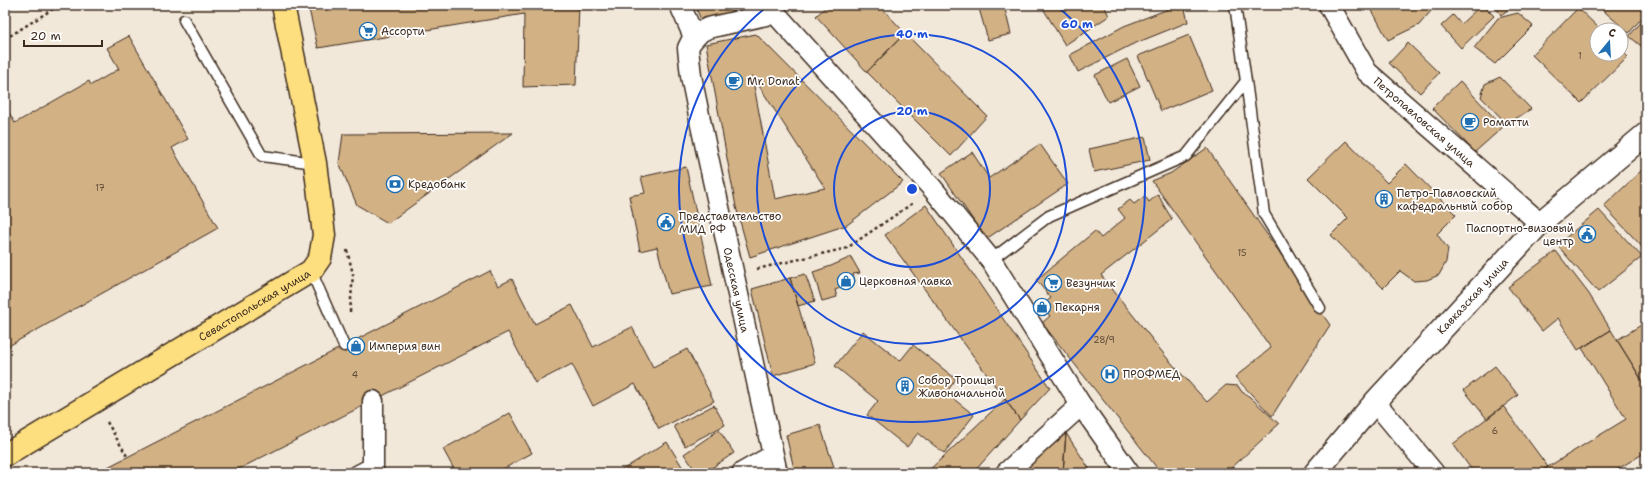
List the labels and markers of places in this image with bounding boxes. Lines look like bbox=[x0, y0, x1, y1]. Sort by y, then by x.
supermarket icon: Ассорти bbox=[358, 21, 378, 41]
place label: Ассорти bbox=[381, 24, 425, 39]
cafe icon: Mr. Donat bbox=[724, 71, 744, 91]
place label: Mr. Donat bbox=[747, 74, 800, 89]
cafe icon: Роматти bbox=[1460, 112, 1480, 132]
place label: Роматти bbox=[1483, 115, 1529, 130]
bank icon: Кредобанк bbox=[385, 174, 405, 194]
place label: Кредобанк bbox=[408, 177, 466, 192]
centre of rings bbox=[905, 182, 919, 196]
place label: Петро-Павловский кафедральный собор bbox=[1397, 186, 1513, 214]
building icon: Петро-Павловский кафедральный собор bbox=[1374, 189, 1394, 209]
place label: Представительство МИД РФ bbox=[679, 209, 782, 237]
public building icon: Представительство МИД РФ bbox=[656, 212, 676, 232]
place label: Паспортно-визовый центр bbox=[1466, 221, 1574, 249]
public building icon: Паспортно-визовый центр bbox=[1577, 224, 1597, 244]
shop icon: Церковная лавка bbox=[836, 271, 856, 291]
supermarket icon: Везунчик bbox=[1043, 273, 1063, 293]
place label: Церковная лавка bbox=[859, 274, 952, 289]
place label: Везунчик bbox=[1066, 276, 1116, 291]
shop icon: Пекарня bbox=[1032, 297, 1052, 317]
place label: Пекарня bbox=[1055, 300, 1100, 315]
shop icon: Империя вин bbox=[346, 336, 366, 356]
place label: Империя вин bbox=[369, 339, 441, 354]
hospital icon: ПРОФМЕД bbox=[1100, 364, 1120, 384]
place label: ПРОФМЕД bbox=[1123, 367, 1181, 382]
place label: Собор Троицы Живоначальной bbox=[918, 373, 1005, 401]
building icon: Собор Троицы Живоначальной bbox=[895, 376, 915, 396]

